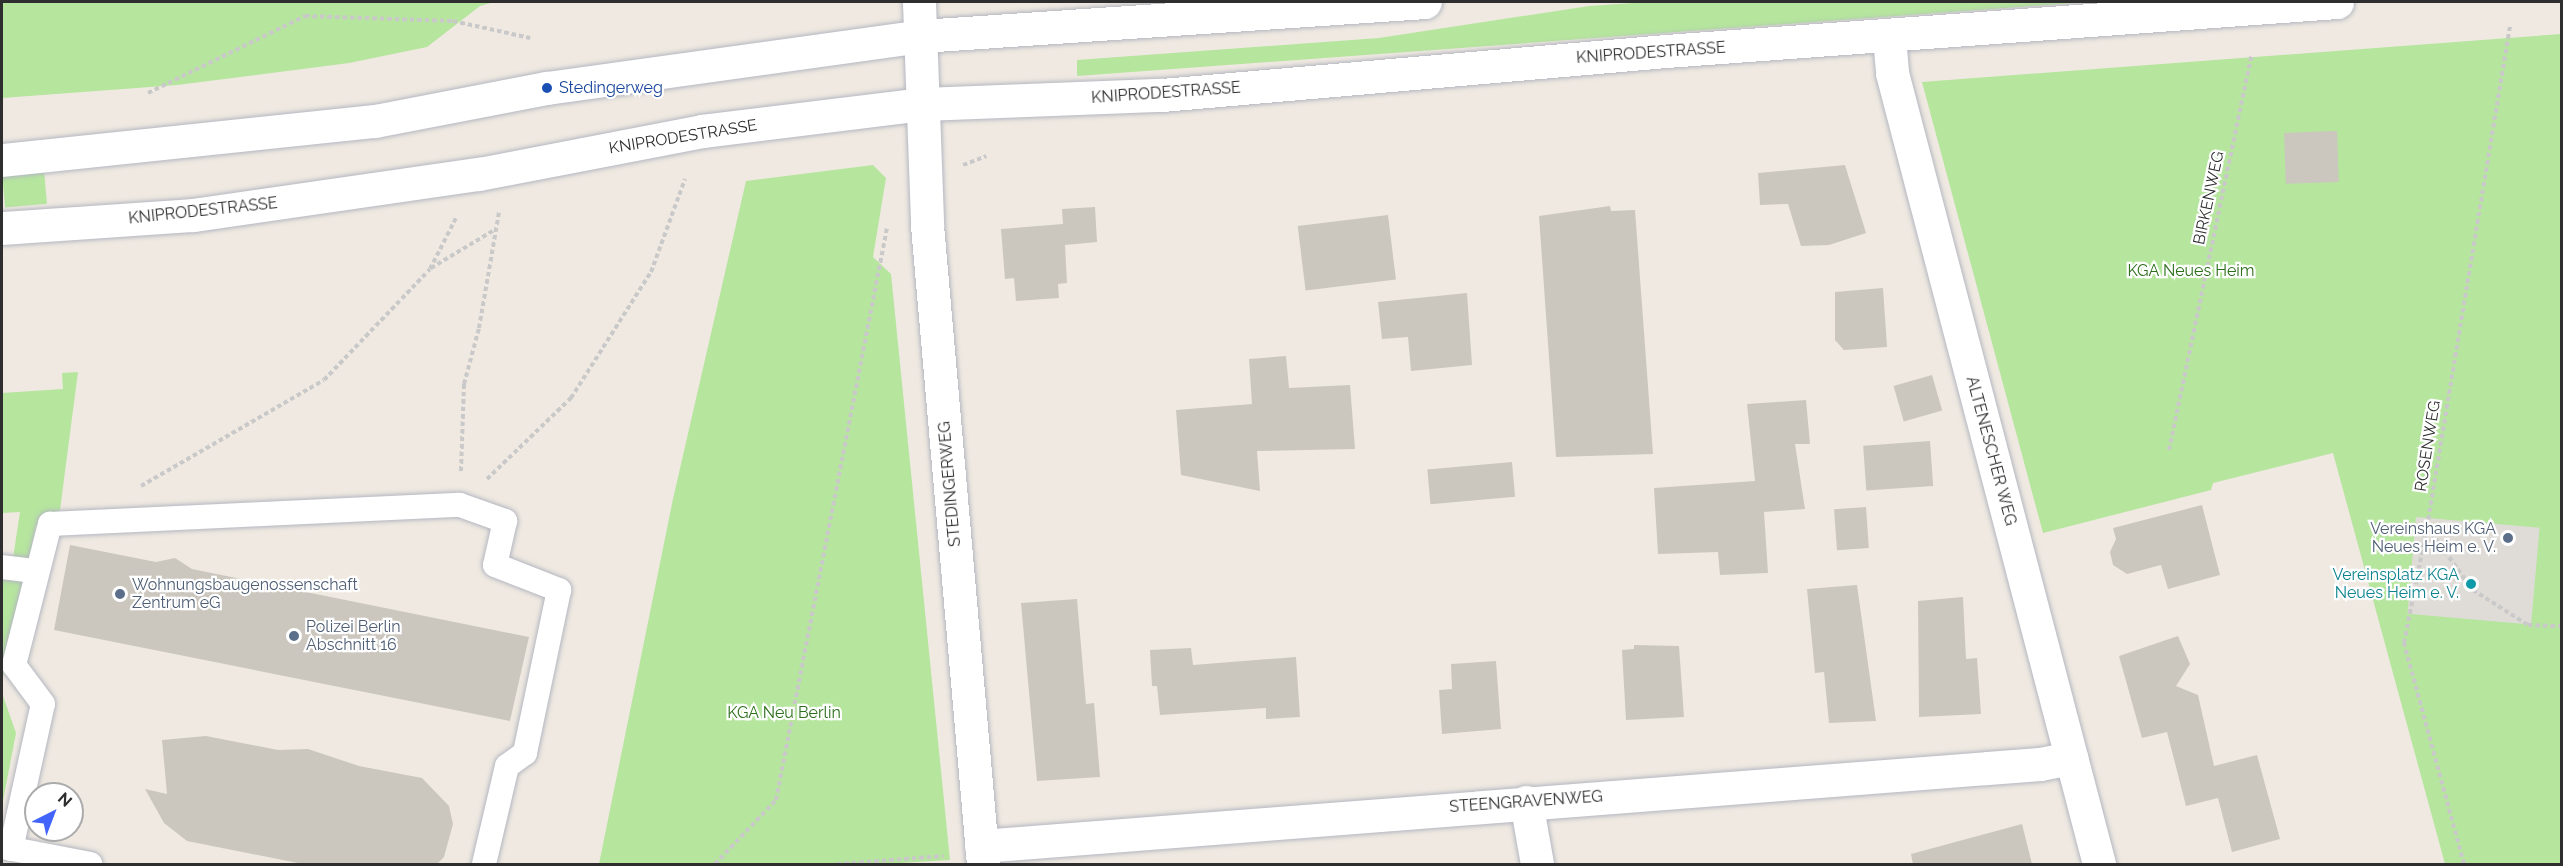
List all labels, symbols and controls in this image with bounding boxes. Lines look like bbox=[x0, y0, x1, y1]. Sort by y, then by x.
street label: KNIPRODESTRASSE bbox=[1576, 38, 1726, 68]
place label: Stedingerweg bbox=[559, 78, 663, 98]
street label: KNIPRODESTRASSE bbox=[1091, 78, 1241, 108]
marker: Stedingerweg bbox=[540, 81, 554, 95]
street label: KNIPRODESTRASSE bbox=[608, 116, 758, 158]
street label: BIRKENWEG bbox=[2190, 149, 2228, 247]
street label: KNIPRODESTRASSE bbox=[128, 194, 278, 228]
park label: KGA Neues Heim bbox=[2127, 261, 2255, 281]
street label: ALTENESCHER WEG bbox=[1962, 374, 2020, 528]
street label: ROSENWEG bbox=[2411, 399, 2445, 493]
street label: STEDINGERWEG bbox=[935, 420, 965, 548]
place label: Vereinshaus KGA Neues Heim e. V. bbox=[2370, 519, 2496, 557]
marker: Vereinshaus KGA Neues Heim e. V. bbox=[2501, 531, 2515, 545]
place label: Vereinsplatz KGA Neues Heim e. V. bbox=[2332, 565, 2459, 603]
place label: Wohnungsbaugenossenschaft Zentrum eG bbox=[132, 575, 358, 613]
marker: Vereinsplatz KGA Neues Heim e. V. bbox=[2464, 577, 2478, 591]
marker: Wohnungsbaugenossenschaft Zentrum eG bbox=[113, 587, 127, 601]
place label: Polizei Berlin Abschnitt 16 bbox=[306, 617, 401, 655]
marker: Polizei Berlin Abschnitt 16 bbox=[287, 629, 301, 643]
park label: KGA Neu Berlin bbox=[727, 703, 841, 723]
north arrow bbox=[24, 782, 84, 842]
street label: STEENGRAVENWEG bbox=[1449, 787, 1603, 817]
text: N bbox=[54, 789, 76, 811]

